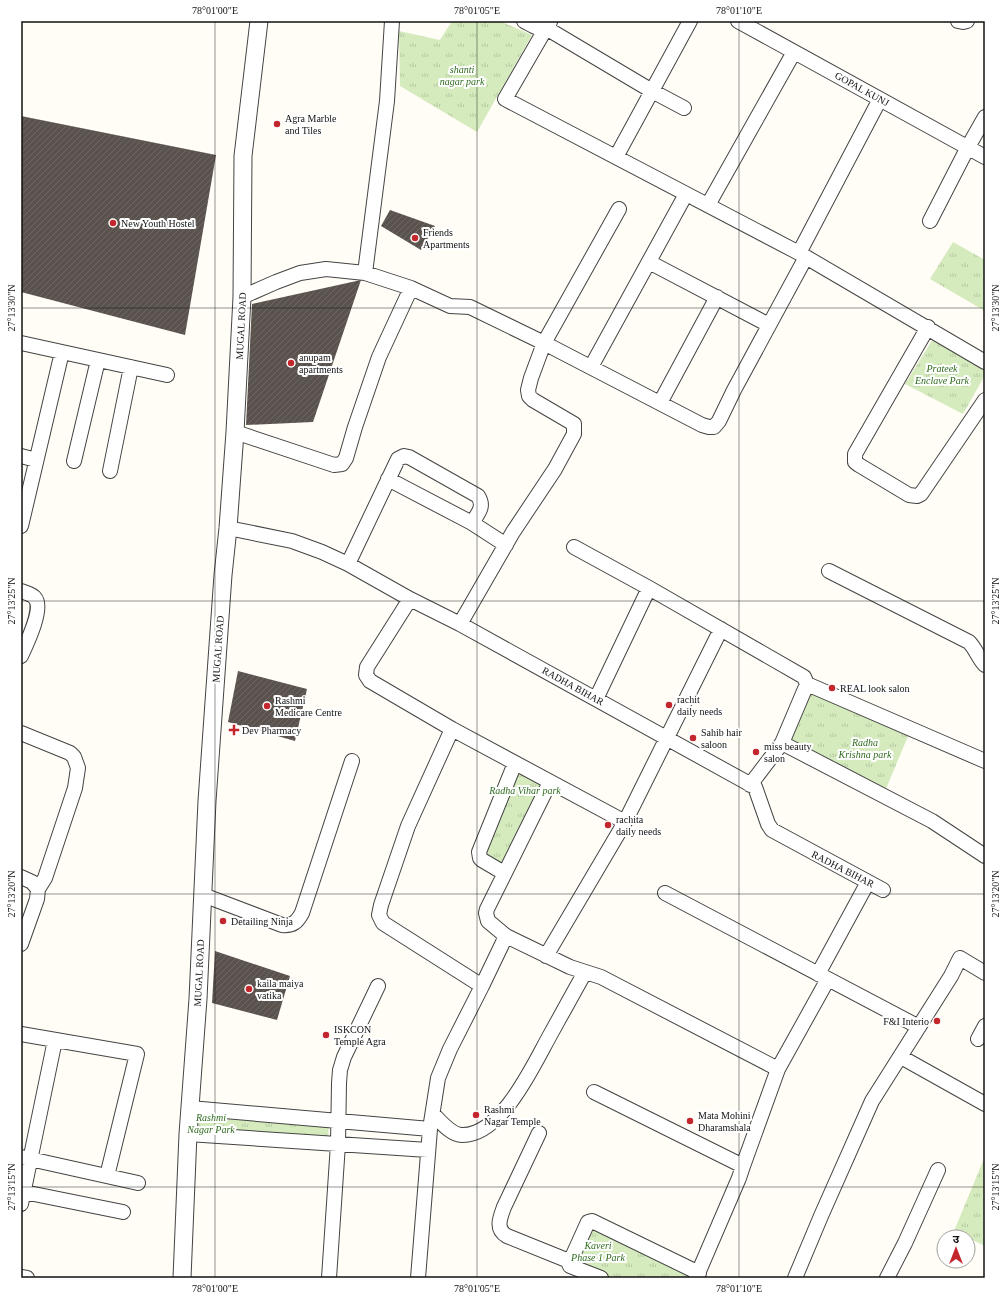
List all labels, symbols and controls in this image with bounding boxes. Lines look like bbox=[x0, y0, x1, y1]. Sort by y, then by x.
text: 78°01'00"E bbox=[192, 5, 238, 16]
text: 78°01'05"E bbox=[454, 5, 500, 16]
text: 78°01'10"E bbox=[716, 5, 762, 16]
park label: shanti nagar park bbox=[440, 64, 485, 87]
street label: GOPAL KUNJ bbox=[833, 70, 891, 108]
place label: Agra Marble and Tiles bbox=[285, 113, 337, 136]
marker: Agra Marble and Tiles bbox=[272, 119, 282, 129]
marker: New Youth Hostel bbox=[108, 218, 118, 228]
place label: New Youth Hostel bbox=[121, 218, 195, 229]
place label: Friends Apartments bbox=[423, 227, 470, 250]
marker: Friends Apartments bbox=[410, 233, 420, 243]
text: 27°13'30"N bbox=[6, 284, 17, 332]
text: 27°13'30"N bbox=[990, 284, 1001, 332]
street label: MUGAL ROAD bbox=[234, 292, 248, 360]
place label: anupam apartments bbox=[299, 352, 343, 375]
marker: anupam apartments bbox=[286, 358, 296, 368]
park label: Prateek Enclave Park bbox=[914, 363, 970, 386]
text: 27°13'25"N bbox=[6, 577, 17, 625]
text: 27°13'25"N bbox=[990, 577, 1001, 625]
street label: MUGAL ROAD bbox=[210, 615, 226, 683]
street label: RADHA BIHAR bbox=[540, 665, 606, 708]
marker: REAL look salon bbox=[827, 683, 837, 693]
place label: REAL look salon bbox=[840, 683, 910, 694]
place label: rachit daily needs bbox=[677, 694, 722, 717]
place label: Rashmi Medicare Centre bbox=[275, 695, 342, 718]
marker: rachit daily needs bbox=[664, 700, 674, 710]
marker: Rashmi Medicare Centre bbox=[262, 701, 272, 711]
marker: Dev Pharmacy bbox=[229, 725, 239, 735]
place label: Dev Pharmacy bbox=[242, 725, 301, 736]
place label: Sahib hair saloon bbox=[701, 727, 742, 750]
marker: Sahib hair saloon bbox=[688, 733, 698, 743]
park label: Radha Krishna park bbox=[837, 737, 892, 760]
place label: miss beauty salon bbox=[764, 741, 812, 764]
marker: miss beauty salon bbox=[751, 747, 761, 757]
park label: Radha Vihar park bbox=[488, 785, 561, 796]
place label: rachita daily needs bbox=[616, 814, 661, 837]
marker: rachita daily needs bbox=[603, 820, 613, 830]
street label: RADHA BIHAR bbox=[810, 849, 876, 890]
text: 27°13'20"N bbox=[6, 870, 17, 918]
text: 27°13'20"N bbox=[990, 870, 1001, 918]
marker: Detailing Ninja bbox=[218, 916, 228, 926]
place label: Detailing Ninja bbox=[231, 916, 293, 927]
street label: MUGAL ROAD bbox=[192, 939, 206, 1007]
place label: kaila maiya vatika bbox=[257, 978, 304, 1001]
marker: kaila maiya vatika bbox=[244, 984, 254, 994]
place label: F&I Interio bbox=[883, 1016, 929, 1027]
marker: F&I Interio bbox=[932, 1016, 942, 1026]
place label: ISKCON Temple Agra bbox=[334, 1024, 386, 1047]
marker: ISKCON Temple Agra bbox=[321, 1030, 331, 1040]
place label: Rashmi Nagar Temple bbox=[484, 1104, 541, 1127]
marker: Rashmi Nagar Temple bbox=[471, 1110, 481, 1120]
place label: Mata Mohini Dharamshala bbox=[698, 1110, 751, 1133]
park label: Rashmi Nagar Park bbox=[186, 1112, 235, 1135]
marker: Mata Mohini Dharamshala bbox=[685, 1116, 695, 1126]
text: 27°13'15"N bbox=[6, 1163, 17, 1211]
text: 27°13'15"N bbox=[990, 1163, 1001, 1211]
north arrow bbox=[936, 1229, 976, 1269]
text: उ bbox=[953, 1233, 960, 1245]
park label: Kaveri Phase 1 Park bbox=[570, 1240, 625, 1263]
text: 78°01'00"E bbox=[192, 1283, 238, 1294]
text: 78°01'05"E bbox=[454, 1283, 500, 1294]
text: 78°01'10"E bbox=[716, 1283, 762, 1294]

